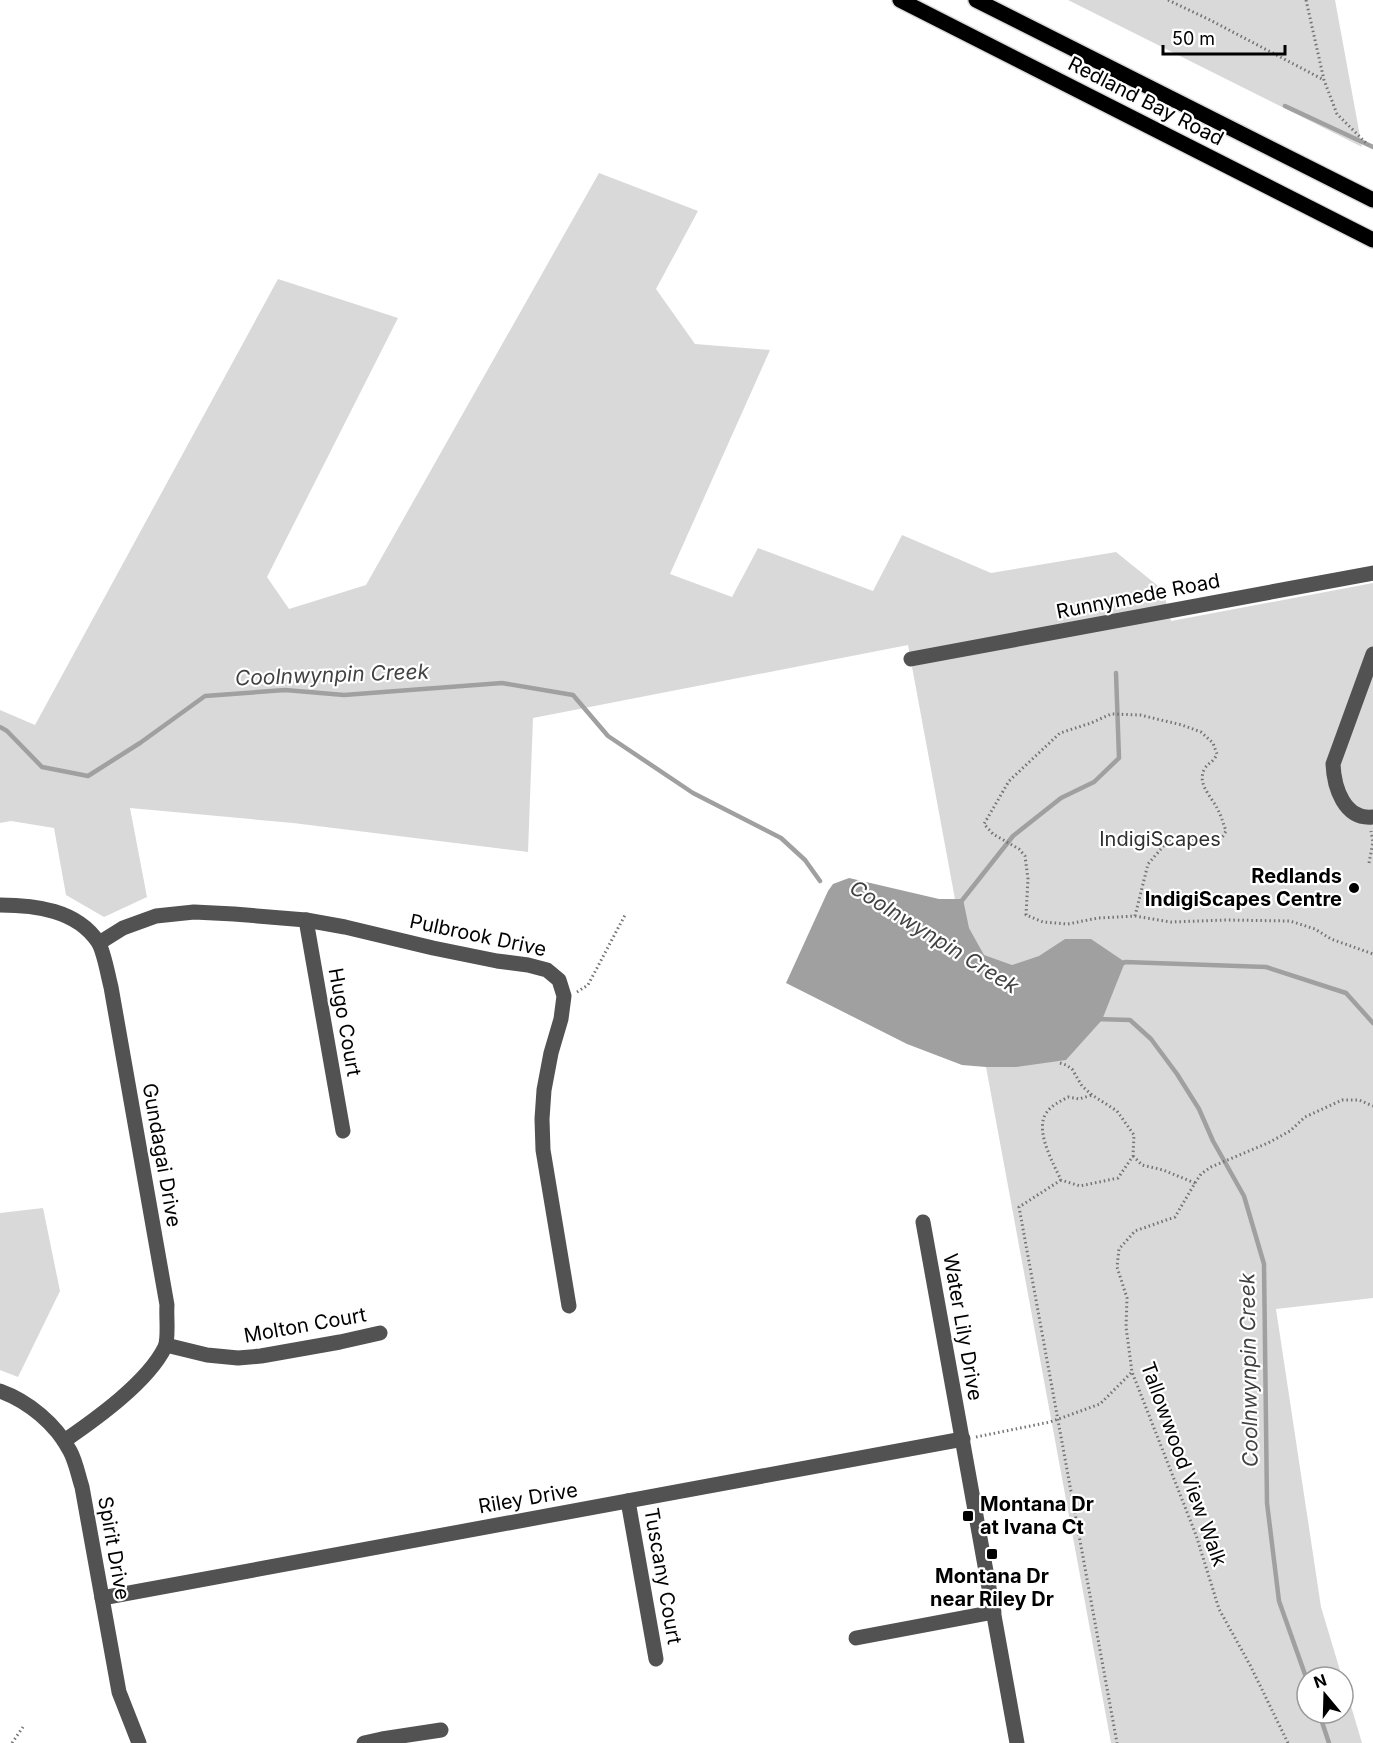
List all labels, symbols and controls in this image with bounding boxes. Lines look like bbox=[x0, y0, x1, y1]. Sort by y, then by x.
scale bar bbox=[1163, 18, 1284, 56]
text: 50 m bbox=[1172, 28, 1215, 49]
street label: Redland Bay Road bbox=[1064, 51, 1228, 151]
street label: Runnymede Road bbox=[1054, 568, 1222, 624]
water label: Coolnwynpin Creek bbox=[234, 659, 430, 690]
park label: IndigiScapes bbox=[1099, 827, 1221, 851]
place label: Redlands IndigiScapes Centre bbox=[1145, 864, 1342, 911]
water label: Coolnwynpin Creek bbox=[845, 874, 1024, 999]
marker: Redlands IndigiScapes Centre bbox=[1347, 881, 1361, 895]
street label: Pulbrook Drive bbox=[407, 909, 549, 961]
street label: Hugo Court bbox=[324, 966, 366, 1078]
street label: Gundagai Drive bbox=[138, 1081, 186, 1229]
street label: Water Lily Drive bbox=[938, 1252, 988, 1402]
water label: Coolnwynpin Creek bbox=[1234, 1272, 1263, 1467]
street label: Molton Court bbox=[242, 1302, 368, 1348]
street label: Tallowwood View Walk bbox=[1136, 1358, 1232, 1570]
street label: Riley Drive bbox=[477, 1477, 579, 1519]
place label: Montana Dr at Ivana Ct bbox=[980, 1492, 1094, 1539]
street label: Spirit Drive bbox=[93, 1495, 135, 1601]
street label: Tuscany Court bbox=[639, 1506, 687, 1646]
marker: Montana Dr at Ivana Ct bbox=[961, 1509, 975, 1523]
marker: Montana Dr near Riley Dr bbox=[985, 1547, 999, 1561]
place label: Montana Dr near Riley Dr bbox=[930, 1564, 1054, 1611]
north arrow bbox=[1295, 1665, 1355, 1725]
text: N bbox=[1311, 1669, 1329, 1692]

